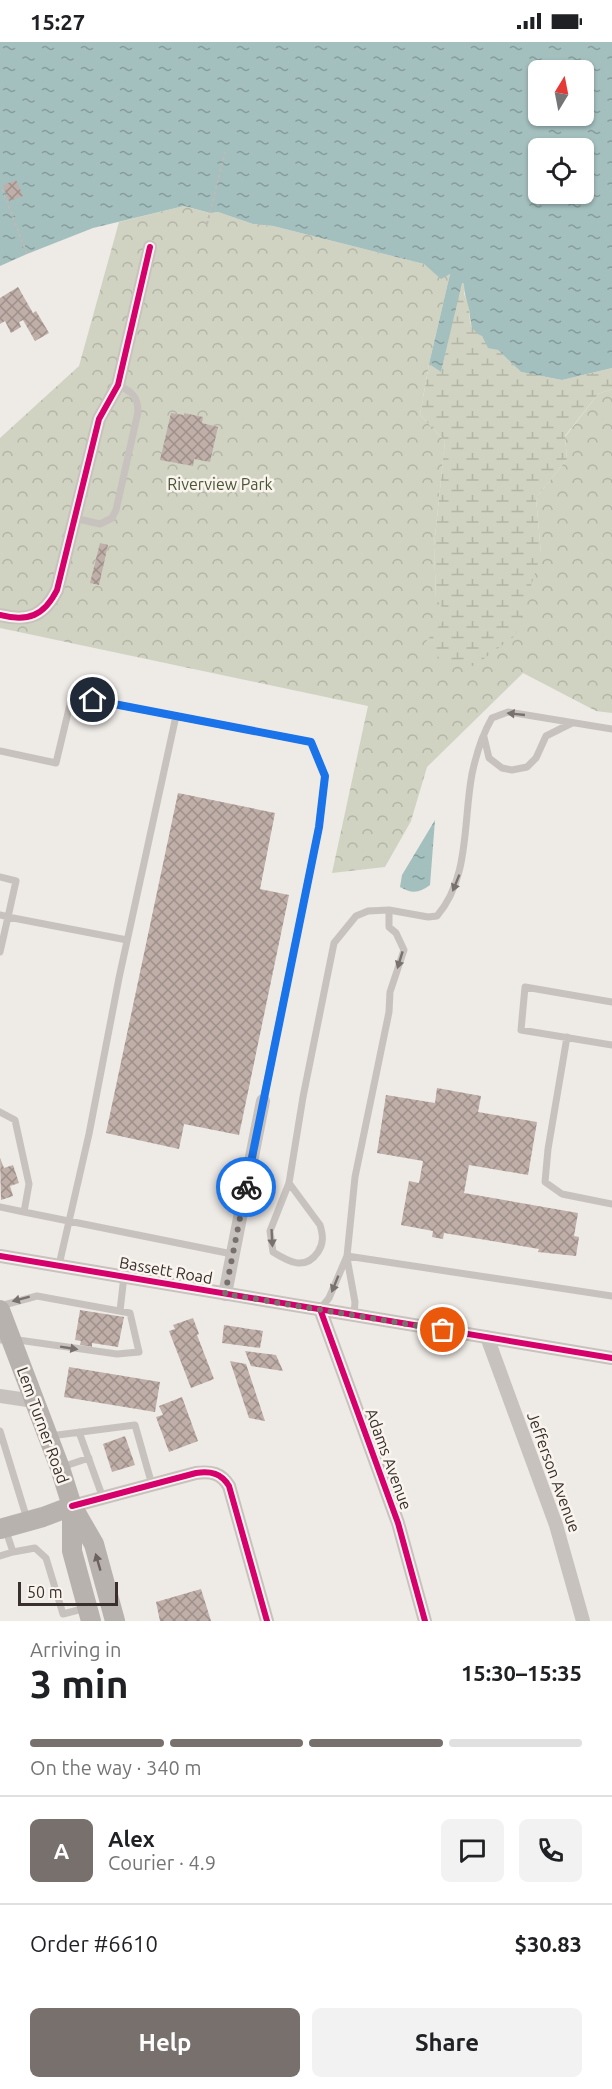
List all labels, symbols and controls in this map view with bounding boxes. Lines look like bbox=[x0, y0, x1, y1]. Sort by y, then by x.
text: 15:27 bbox=[30, 9, 85, 34]
north arrow bbox=[528, 60, 594, 126]
map controls bbox=[528, 60, 594, 204]
button: locate bbox=[528, 138, 594, 204]
park label: Riverview Park bbox=[167, 475, 273, 493]
pin bbox=[67, 674, 118, 725]
icon: home bbox=[76, 683, 109, 716]
one-way arrow bbox=[506, 709, 525, 719]
one-way arrow bbox=[450, 874, 460, 892]
one-way arrow bbox=[395, 951, 404, 969]
courier bbox=[216, 1157, 276, 1217]
icon: bike bbox=[230, 1171, 263, 1204]
one-way arrow bbox=[267, 1228, 276, 1247]
street label: Bassett Road bbox=[118, 1253, 214, 1287]
one-way arrow bbox=[330, 1275, 339, 1293]
one-way arrow bbox=[12, 1295, 30, 1305]
pin bbox=[417, 1304, 468, 1355]
icon: bag bbox=[426, 1313, 459, 1346]
one-way arrow bbox=[59, 1344, 78, 1353]
street label: Lem Turner Road bbox=[14, 1364, 72, 1486]
street label: Adams Avenue bbox=[362, 1406, 416, 1512]
street label: Jefferson Avenue bbox=[524, 1409, 584, 1535]
one-way arrow bbox=[93, 1553, 103, 1571]
scale bar bbox=[18, 1579, 118, 1606]
text: 50 m bbox=[27, 1583, 63, 1601]
text: Arriving in bbox=[30, 1638, 121, 1661]
text: 15:30–15:35 bbox=[461, 1660, 582, 1685]
text: 3 min bbox=[30, 1662, 129, 1705]
text: On the way · 340 m bbox=[30, 1756, 202, 1779]
button: chat bbox=[441, 1819, 504, 1882]
button: phone bbox=[519, 1819, 582, 1882]
text: Alex bbox=[108, 1826, 155, 1851]
text: A bbox=[54, 1838, 69, 1863]
text: Courier · 4.9 bbox=[108, 1851, 216, 1874]
text: Order #6610 bbox=[30, 1931, 158, 1956]
text: $30.83 bbox=[515, 1931, 582, 1956]
button: Help bbox=[30, 2008, 300, 2077]
button: Share bbox=[312, 2008, 582, 2077]

